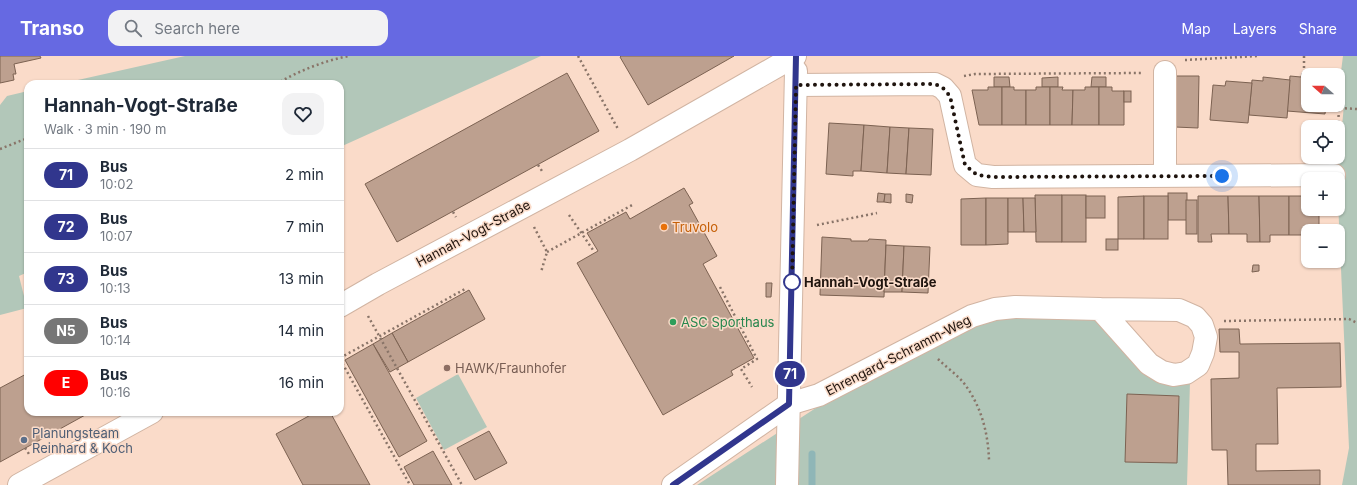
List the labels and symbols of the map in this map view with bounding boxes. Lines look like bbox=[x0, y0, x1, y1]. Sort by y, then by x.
north arrow bbox=[1301, 68, 1345, 112]
your location bbox=[1212, 166, 1232, 186]
street label: Hannah-Vogt-Straße bbox=[413, 196, 533, 270]
place label: Truvolo bbox=[672, 219, 718, 235]
marker: Truvolo bbox=[659, 222, 669, 232]
marker: Hannah-Vogt-Straße bbox=[783, 273, 801, 291]
place label: Hannah-Vogt-Straße bbox=[804, 274, 937, 290]
street label: Ehrengard-Schramm-Weg bbox=[823, 311, 973, 399]
place label: ASC Sporthaus bbox=[681, 314, 775, 330]
marker: ASC Sporthaus bbox=[668, 317, 678, 327]
place label: HAWK/Fraunhofer bbox=[455, 360, 566, 376]
line badge: 71 bbox=[772, 361, 808, 387]
marker: HAWK/Fraunhofer bbox=[442, 363, 452, 373]
place label: Planungsteam Reinhard & Koch bbox=[32, 425, 133, 456]
marker: Planungsteam Reinhard & Koch bbox=[19, 435, 29, 445]

